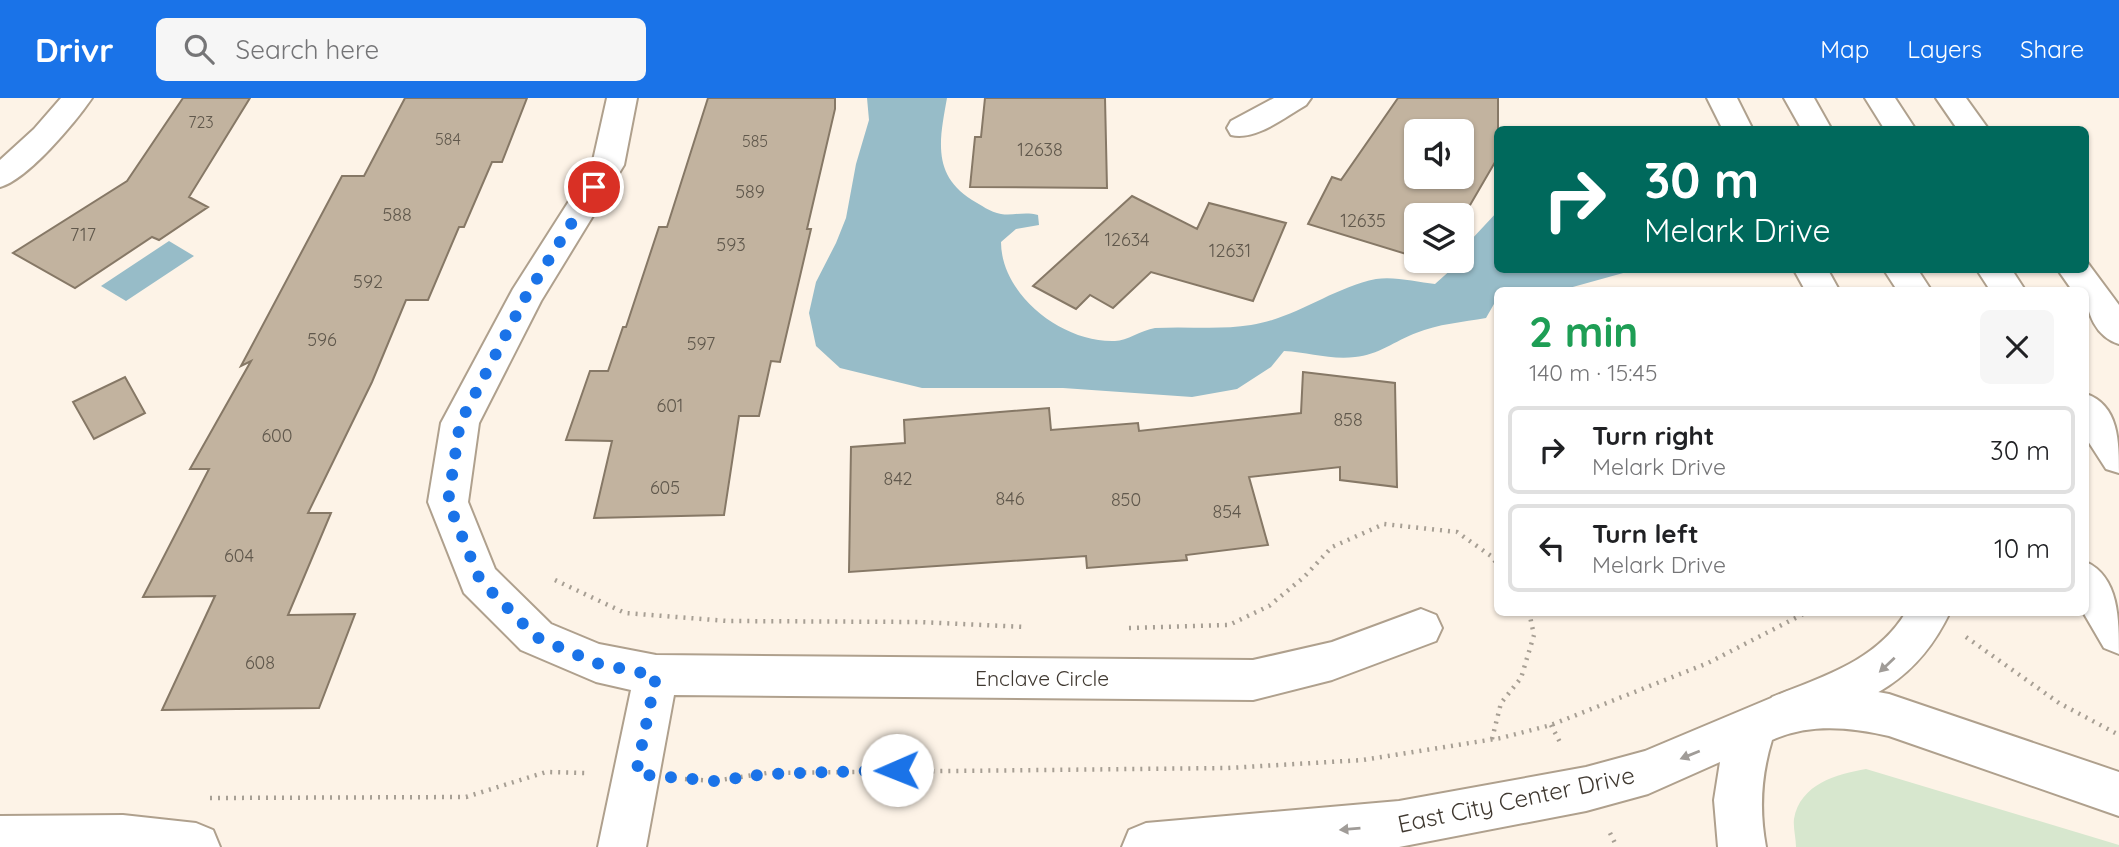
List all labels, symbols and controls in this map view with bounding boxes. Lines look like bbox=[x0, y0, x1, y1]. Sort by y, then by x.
search box bbox=[156, 18, 646, 81]
text: Drivr bbox=[35, 29, 114, 70]
icon: search bbox=[180, 30, 218, 68]
text: Search here bbox=[236, 33, 379, 66]
text: Map bbox=[1820, 34, 1869, 64]
text: Layers bbox=[1907, 34, 1982, 64]
text: Share bbox=[2020, 34, 2084, 64]
house number: 723 bbox=[188, 112, 214, 132]
map controls bbox=[1404, 119, 1474, 273]
button: sound bbox=[1404, 119, 1474, 189]
house number: 584 bbox=[435, 129, 461, 149]
house number: 585 bbox=[742, 131, 768, 151]
house number: 12638 bbox=[1017, 138, 1063, 161]
text: 30 m bbox=[1644, 149, 1759, 210]
icon: right bbox=[1529, 154, 1620, 245]
pin bbox=[564, 157, 624, 217]
icon: arrive bbox=[575, 168, 613, 206]
house number: 589 bbox=[735, 180, 765, 203]
house number: 588 bbox=[382, 203, 412, 226]
button: layers bbox=[1404, 203, 1474, 273]
house number: 12635 bbox=[1340, 209, 1386, 232]
text: Melark Drive bbox=[1644, 210, 1831, 250]
house number: 717 bbox=[70, 223, 96, 246]
house number: 12634 bbox=[1104, 228, 1150, 251]
house number: 593 bbox=[716, 233, 746, 256]
house number: 12631 bbox=[1209, 239, 1251, 262]
house number: 592 bbox=[353, 270, 383, 293]
text: 2 min bbox=[1529, 305, 1638, 358]
button: close bbox=[1980, 310, 2054, 384]
house number: 596 bbox=[307, 328, 337, 351]
house number: 597 bbox=[687, 332, 715, 355]
text: 140 m · 15:45 bbox=[1529, 358, 1657, 387]
house number: 601 bbox=[656, 394, 684, 417]
house number: 858 bbox=[1333, 408, 1363, 431]
text: Turn right bbox=[1592, 419, 1714, 452]
house number: 600 bbox=[261, 424, 293, 447]
icon: right bbox=[1533, 431, 1571, 469]
text: 30 m bbox=[1990, 434, 2050, 467]
text: Melark Drive bbox=[1592, 452, 1726, 481]
house number: 842 bbox=[883, 467, 913, 490]
house number: 605 bbox=[650, 476, 680, 499]
house number: 846 bbox=[996, 487, 1025, 510]
house number: 850 bbox=[1111, 488, 1141, 511]
house number: 854 bbox=[1212, 500, 1242, 523]
text: Turn left bbox=[1592, 517, 1699, 550]
icon: left bbox=[1533, 529, 1571, 567]
text: 10 m bbox=[1994, 532, 2050, 565]
house number: 604 bbox=[224, 544, 254, 567]
text: Melark Drive bbox=[1592, 550, 1726, 579]
house number: 608 bbox=[245, 651, 275, 674]
one-way arrow bbox=[1878, 657, 1896, 673]
street label: Enclave Circle bbox=[975, 665, 1109, 691]
position arrow bbox=[860, 733, 934, 807]
one-way arrow bbox=[1680, 749, 1701, 760]
street label: East City Center Drive bbox=[1395, 759, 1637, 839]
one-way arrow bbox=[1338, 824, 1360, 835]

